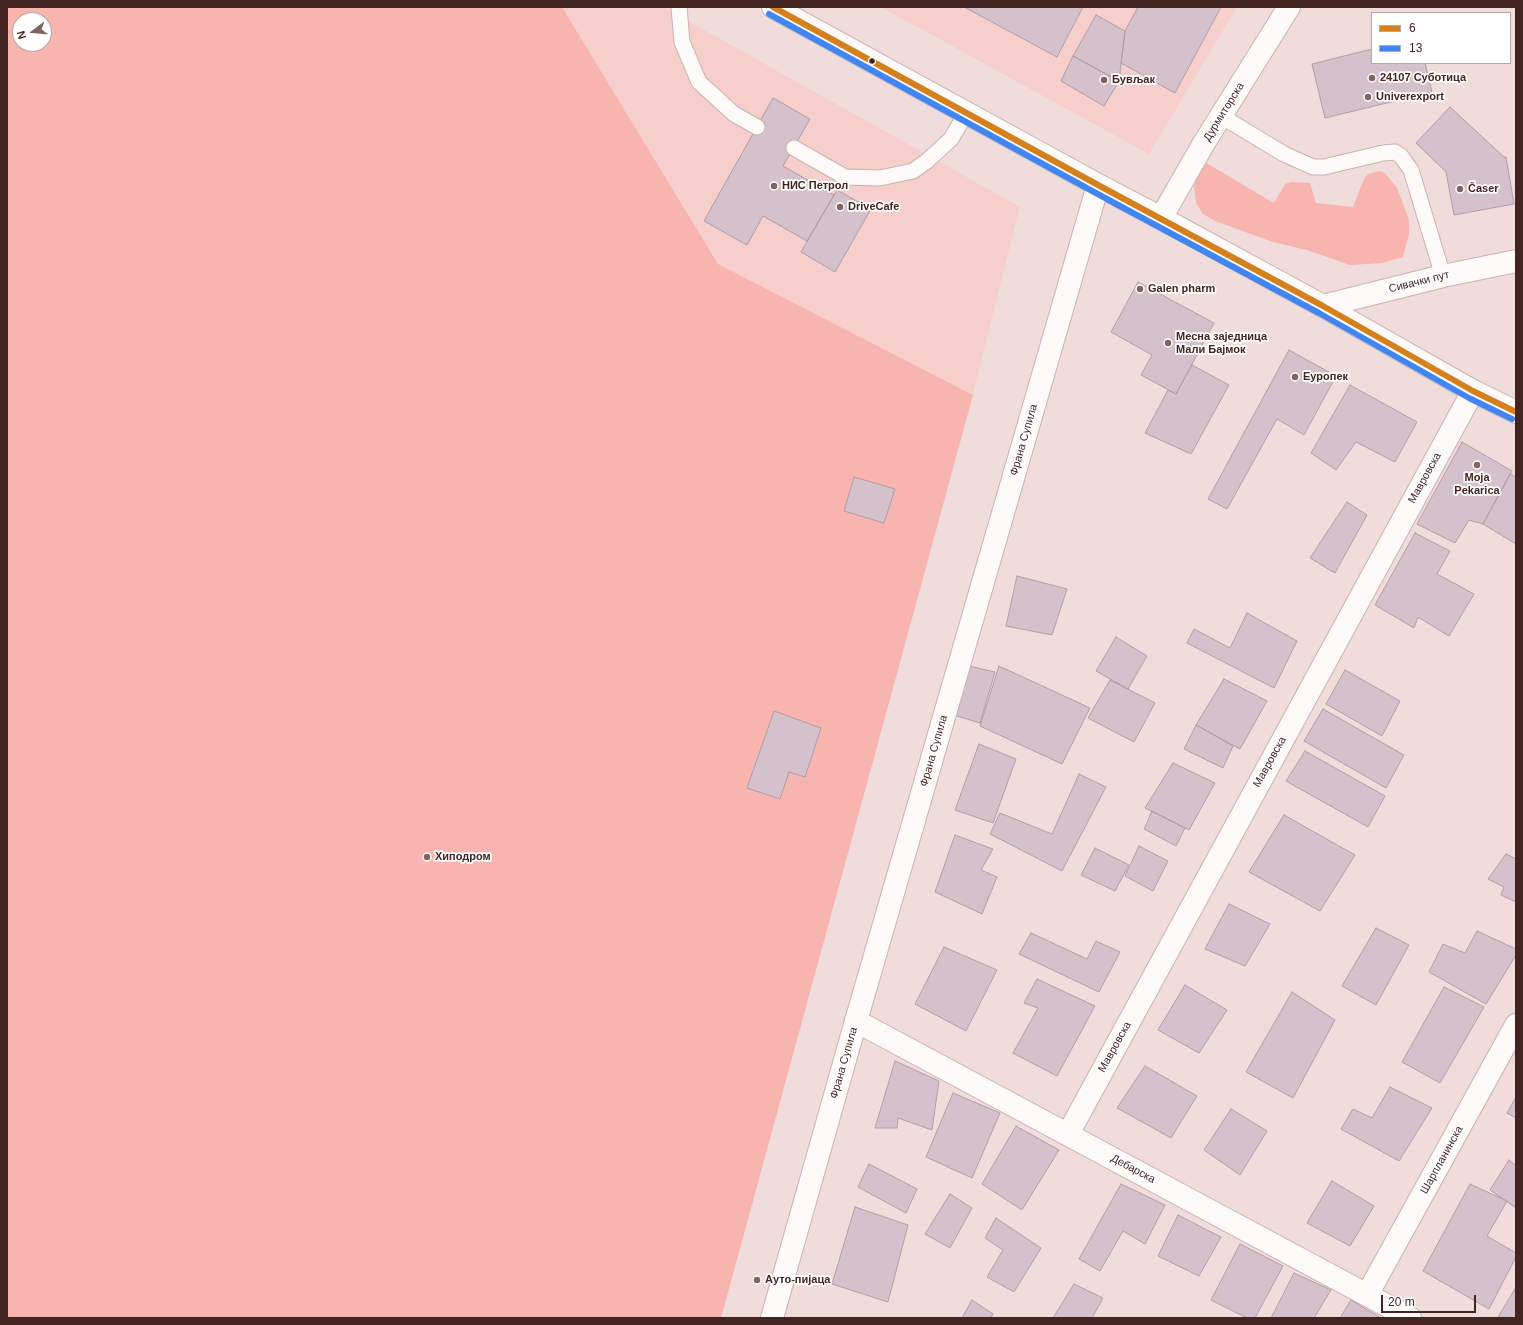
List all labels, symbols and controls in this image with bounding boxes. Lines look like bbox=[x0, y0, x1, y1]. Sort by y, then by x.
north arrow bbox=[12, 12, 52, 52]
legend bbox=[1371, 12, 1511, 64]
text: 6 bbox=[1409, 21, 1416, 35]
text: N bbox=[15, 30, 28, 41]
text: 13 bbox=[1409, 41, 1422, 55]
unlabelled marker bbox=[867, 56, 877, 66]
place label: 24107 Суботица bbox=[1380, 71, 1466, 85]
place label: Бувљак bbox=[1112, 73, 1155, 87]
marker: 24107 Суботица bbox=[1367, 73, 1377, 83]
marker: Бувљак bbox=[1099, 75, 1109, 85]
street label: Дурмиторска bbox=[1201, 80, 1247, 144]
place label: Univerexport bbox=[1376, 90, 1444, 104]
marker: Univerexport bbox=[1363, 92, 1373, 102]
place label: НИС Петрол bbox=[782, 179, 848, 193]
marker: НИС Петрол bbox=[769, 181, 779, 191]
place label: Časer bbox=[1468, 182, 1499, 196]
marker: Časer bbox=[1455, 184, 1465, 194]
place label: DriveCafe bbox=[848, 200, 899, 214]
marker: DriveCafe bbox=[835, 202, 845, 212]
street label: Сивачки пут bbox=[1387, 268, 1451, 296]
place label: Galen pharm bbox=[1148, 282, 1215, 296]
marker: Galen pharm bbox=[1135, 284, 1145, 294]
place label: Месна заједница Мали Бајмок bbox=[1176, 330, 1267, 356]
marker: Месна заједница Мали Бајмок bbox=[1163, 338, 1173, 348]
place label: Еуропек bbox=[1303, 370, 1348, 384]
marker: Еуропек bbox=[1290, 372, 1300, 382]
street label: Франа Супила bbox=[1007, 403, 1041, 477]
street label: Мавровска bbox=[1406, 450, 1444, 506]
marker: Moja Pekarica bbox=[1472, 460, 1482, 470]
place label: Moja Pekarica bbox=[1454, 471, 1500, 497]
street label: Франа Супила bbox=[917, 714, 951, 788]
street label: Мавровска bbox=[1251, 734, 1289, 790]
place label: Хиподром bbox=[435, 850, 491, 864]
marker: Хиподром bbox=[422, 852, 432, 862]
street label: Мавровска bbox=[1096, 1019, 1134, 1075]
street label: Франа Супила bbox=[827, 1026, 861, 1100]
street label: Шарпланинска bbox=[1418, 1124, 1466, 1196]
street label: Дебарска bbox=[1109, 1152, 1157, 1186]
place label: Ауто-пијаца bbox=[765, 1273, 830, 1287]
marker: Ауто-пијаца bbox=[752, 1275, 762, 1285]
scale bar bbox=[1383, 1287, 1478, 1313]
text: 20 m bbox=[1388, 1295, 1415, 1309]

